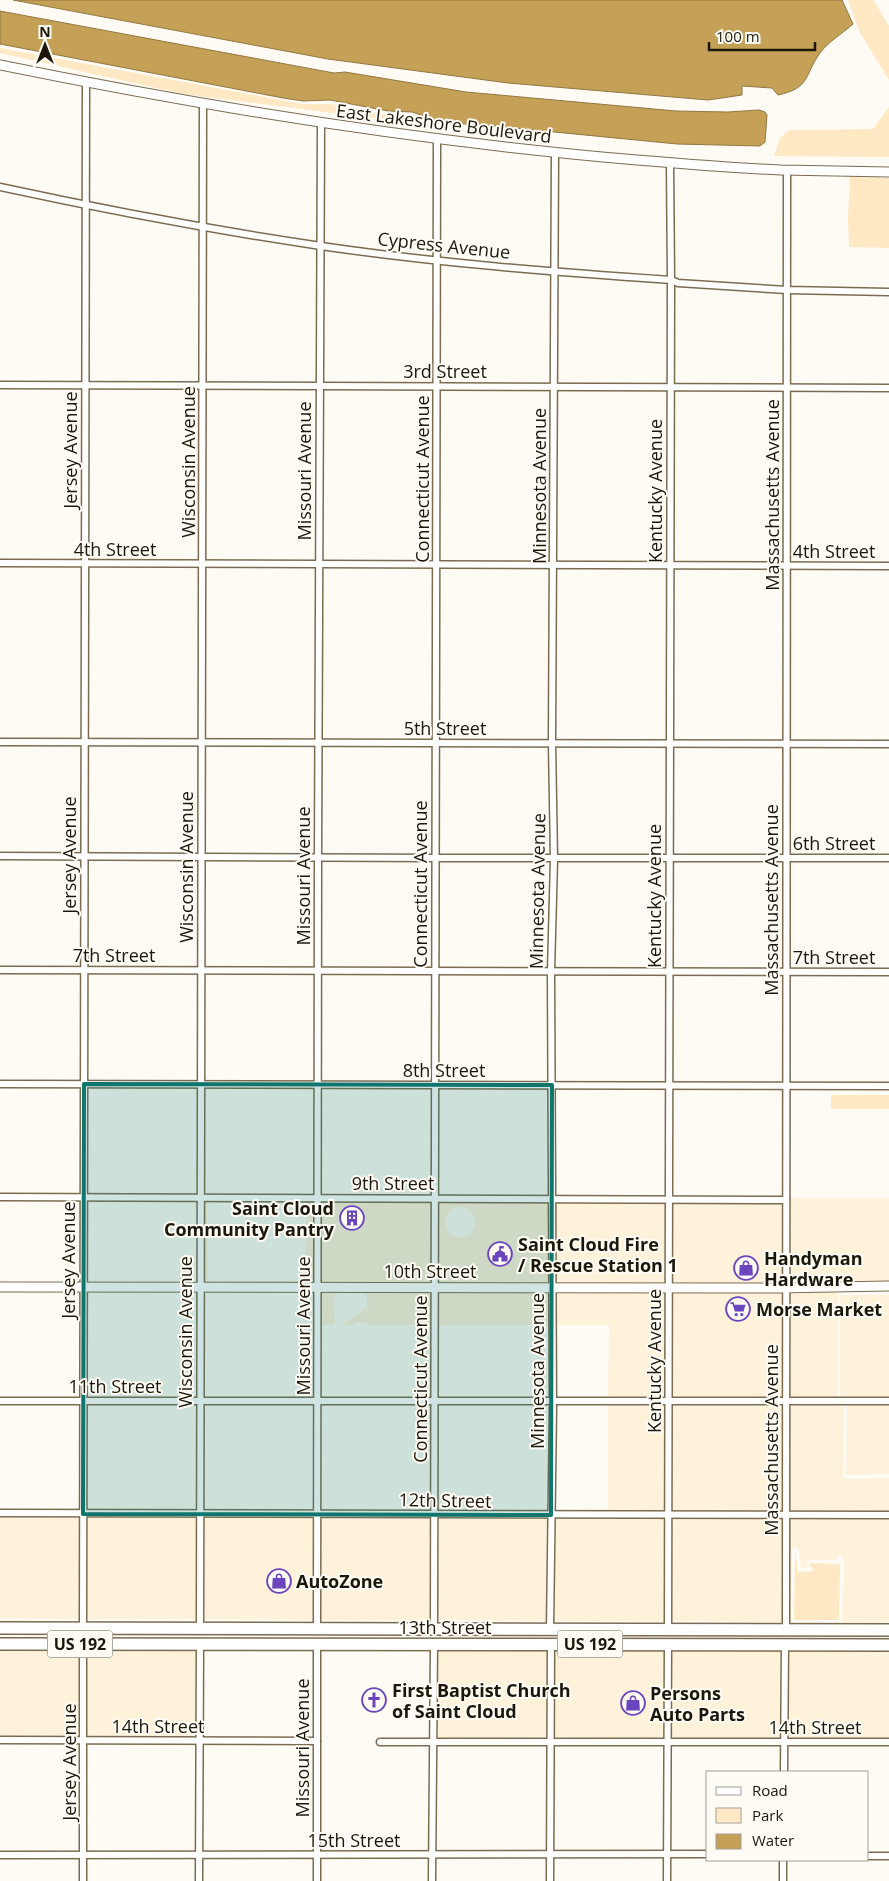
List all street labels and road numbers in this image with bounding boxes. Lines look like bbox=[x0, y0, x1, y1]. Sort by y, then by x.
street label: East Lakeshore Boulevard bbox=[335, 98, 553, 148]
street label: Cypress Avenue bbox=[376, 226, 512, 264]
street label: 3rd Street bbox=[403, 359, 487, 383]
street label: Wisconsin Avenue bbox=[176, 386, 200, 538]
street label: Jersey Avenue bbox=[58, 391, 82, 511]
street label: Connecticut Avenue bbox=[410, 395, 434, 563]
street label: Massachusetts Avenue bbox=[760, 399, 784, 591]
street label: Missouri Avenue bbox=[292, 402, 316, 541]
street label: Minnesota Avenue bbox=[527, 408, 551, 564]
street label: Kentucky Avenue bbox=[643, 419, 667, 563]
street label: 4th Street bbox=[74, 537, 156, 561]
street label: 4th Street bbox=[793, 539, 875, 563]
street label: 5th Street bbox=[404, 716, 486, 740]
street label: Wisconsin Avenue bbox=[174, 791, 198, 943]
street label: Jersey Avenue bbox=[57, 796, 81, 916]
street label: Connecticut Avenue bbox=[408, 800, 432, 968]
street label: Massachusetts Avenue bbox=[759, 804, 783, 996]
street label: Missouri Avenue bbox=[291, 807, 315, 946]
street label: Minnesota Avenue bbox=[524, 813, 550, 969]
street label: Kentucky Avenue bbox=[642, 824, 666, 968]
street label: 6th Street bbox=[793, 831, 875, 855]
street label: 7th Street bbox=[73, 943, 155, 967]
street label: 7th Street bbox=[793, 945, 875, 969]
street label: 8th Street bbox=[403, 1058, 485, 1082]
street label: 9th Street bbox=[352, 1171, 434, 1195]
street label: Jersey Avenue bbox=[56, 1201, 80, 1321]
street label: Wisconsin Avenue bbox=[173, 1256, 197, 1408]
street label: Missouri Avenue bbox=[291, 1257, 315, 1396]
street label: 10th Street bbox=[384, 1259, 477, 1283]
street label: Kentucky Avenue bbox=[642, 1289, 666, 1433]
street label: Minnesota Avenue bbox=[525, 1293, 549, 1449]
street label: Connecticut Avenue bbox=[408, 1295, 432, 1463]
street label: Massachusetts Avenue bbox=[759, 1344, 783, 1536]
street label: 11th Street bbox=[69, 1374, 162, 1398]
street label: 12th Street bbox=[398, 1487, 492, 1513]
street label: 13th Street bbox=[399, 1615, 492, 1639]
road number: US 192 bbox=[48, 1630, 112, 1658]
road number: US 192 bbox=[558, 1630, 622, 1658]
street label: Missouri Avenue bbox=[290, 1679, 314, 1818]
street label: Jersey Avenue bbox=[57, 1703, 81, 1823]
street label: 14th Street bbox=[112, 1714, 205, 1738]
street label: 14th Street bbox=[769, 1715, 862, 1739]
street label: 15th Street bbox=[308, 1828, 401, 1852]

